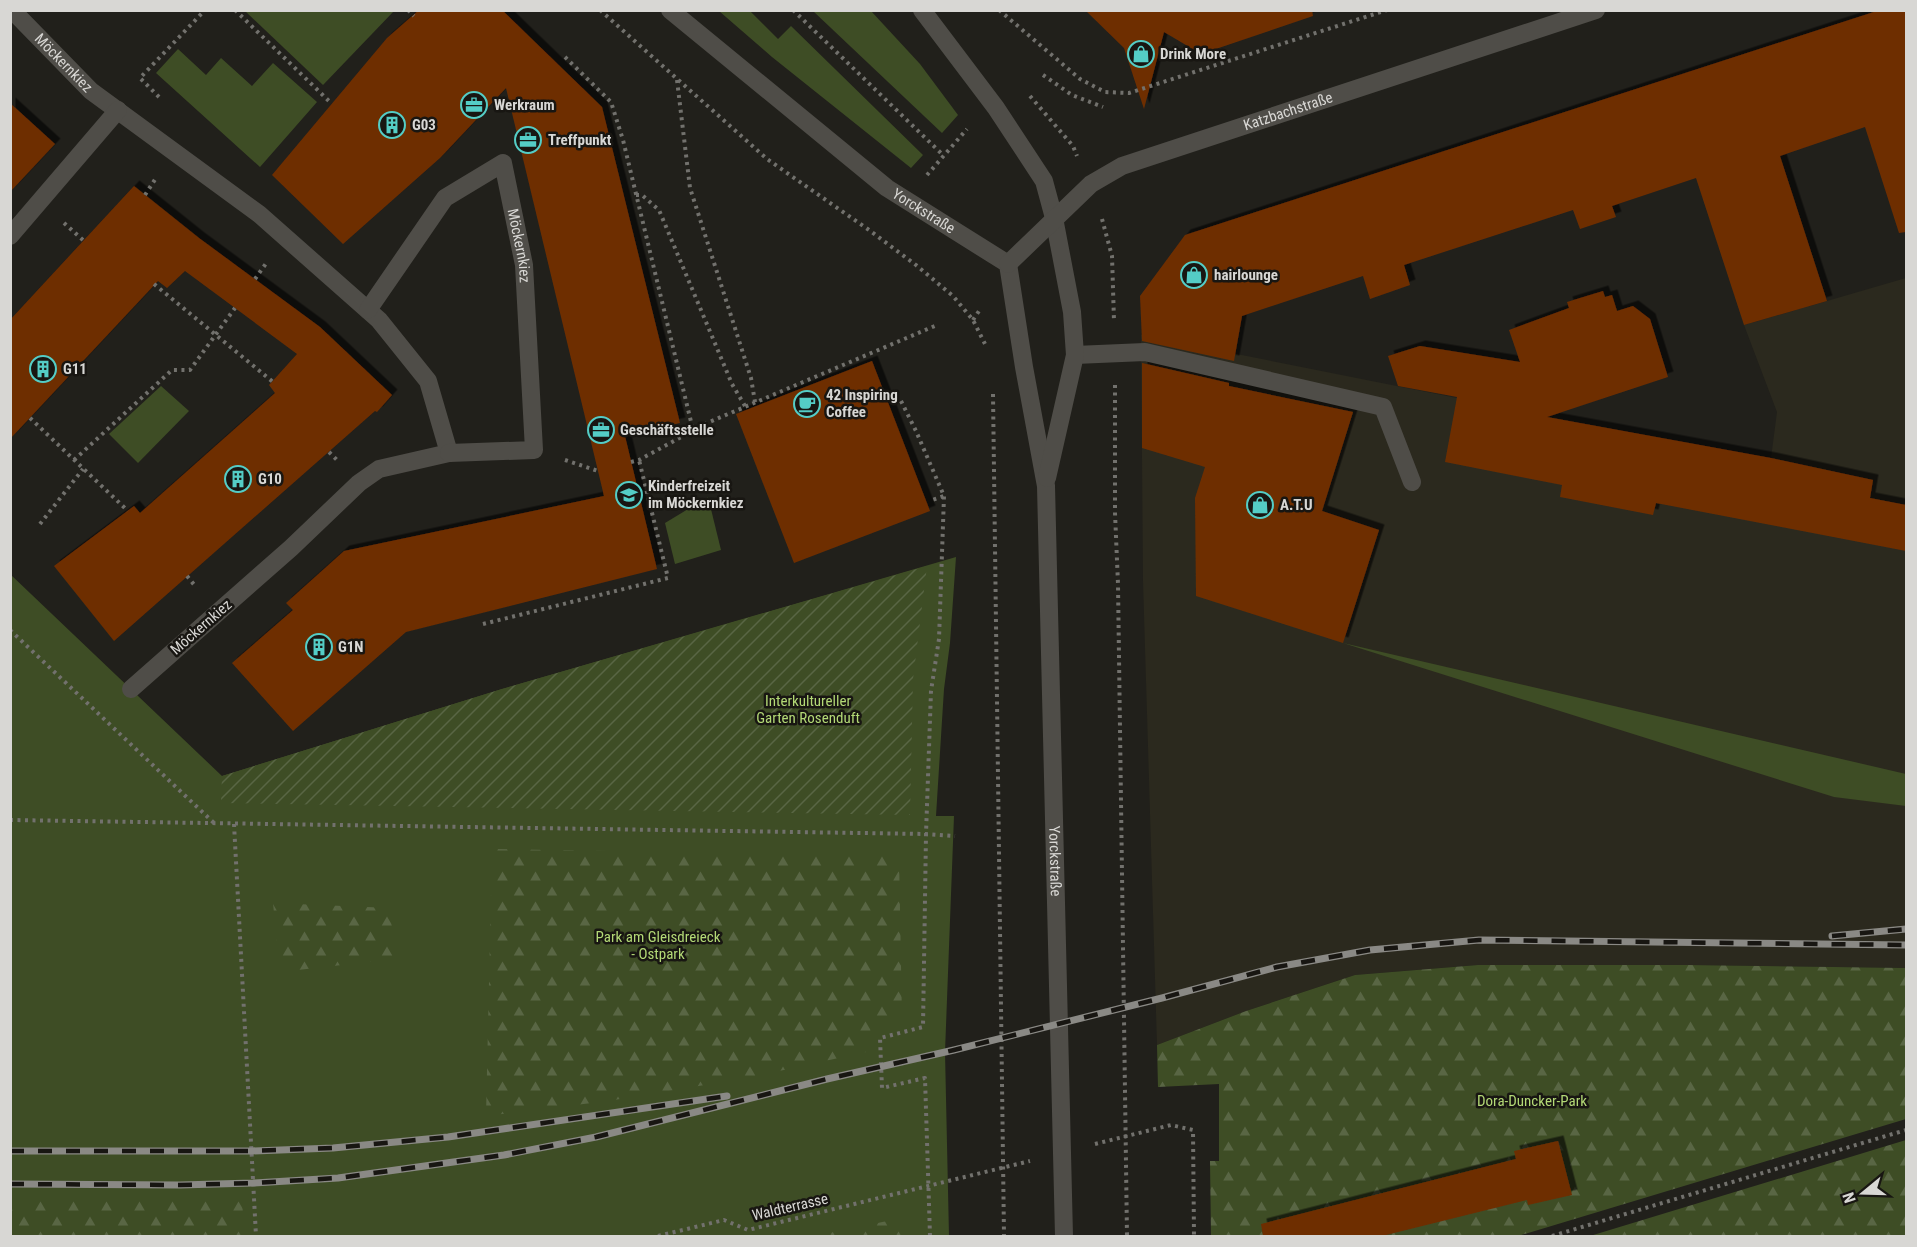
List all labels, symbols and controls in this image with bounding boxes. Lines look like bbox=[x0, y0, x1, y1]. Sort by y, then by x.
street label: Möckernkiez bbox=[31, 30, 96, 96]
shop icon: Drink More bbox=[1126, 39, 1156, 69]
place label: Drink More bbox=[1160, 45, 1226, 63]
street label: Katzbachstraße bbox=[1241, 88, 1335, 134]
office icon: Werkraum bbox=[459, 90, 489, 120]
place label: Werkraum bbox=[494, 96, 555, 114]
building icon: G03 bbox=[377, 110, 407, 140]
place label: G03 bbox=[412, 116, 436, 134]
office icon: Treffpunkt bbox=[513, 125, 543, 155]
place label: Treffpunkt bbox=[548, 131, 612, 149]
street label: Yorckstraße bbox=[889, 185, 958, 237]
street label: Möckernkiez bbox=[504, 207, 534, 283]
shop icon: hairlounge bbox=[1179, 260, 1209, 290]
place label: hairlounge bbox=[1214, 266, 1278, 284]
building icon: G11 bbox=[28, 354, 58, 384]
place label: G11 bbox=[63, 360, 87, 378]
place label: 42 Inspiring Coffee bbox=[826, 386, 898, 421]
cafe icon: 42 Inspiring Coffee bbox=[792, 389, 822, 419]
office icon: Geschäftsstelle bbox=[586, 415, 616, 445]
place label: Geschäftsstelle bbox=[620, 421, 714, 439]
building icon: G10 bbox=[223, 464, 253, 494]
place label: G10 bbox=[258, 470, 282, 488]
place label: Kinderfreizeit im Möckernkiez bbox=[648, 477, 744, 512]
school or university icon: Kinderfreizeit im Möckernkiez bbox=[614, 480, 644, 510]
shop icon: A.T.U bbox=[1245, 490, 1275, 520]
place label: A.T.U bbox=[1280, 496, 1313, 514]
street label: Möckernkiez bbox=[167, 596, 235, 658]
building icon: G1N bbox=[304, 632, 334, 662]
place label: G1N bbox=[338, 638, 364, 656]
park label: Interkultureller Garten Rosenduft bbox=[756, 692, 860, 727]
street label: Yorckstraße bbox=[1045, 826, 1065, 897]
park label: Park am Gleisdreieck - Ostpark bbox=[596, 928, 721, 963]
park label: Dora-Duncker-Park bbox=[1477, 1092, 1587, 1110]
north arrow bbox=[1833, 1163, 1893, 1223]
street label: Waldterrasse bbox=[750, 1190, 830, 1224]
text: N bbox=[1839, 1190, 1860, 1205]

